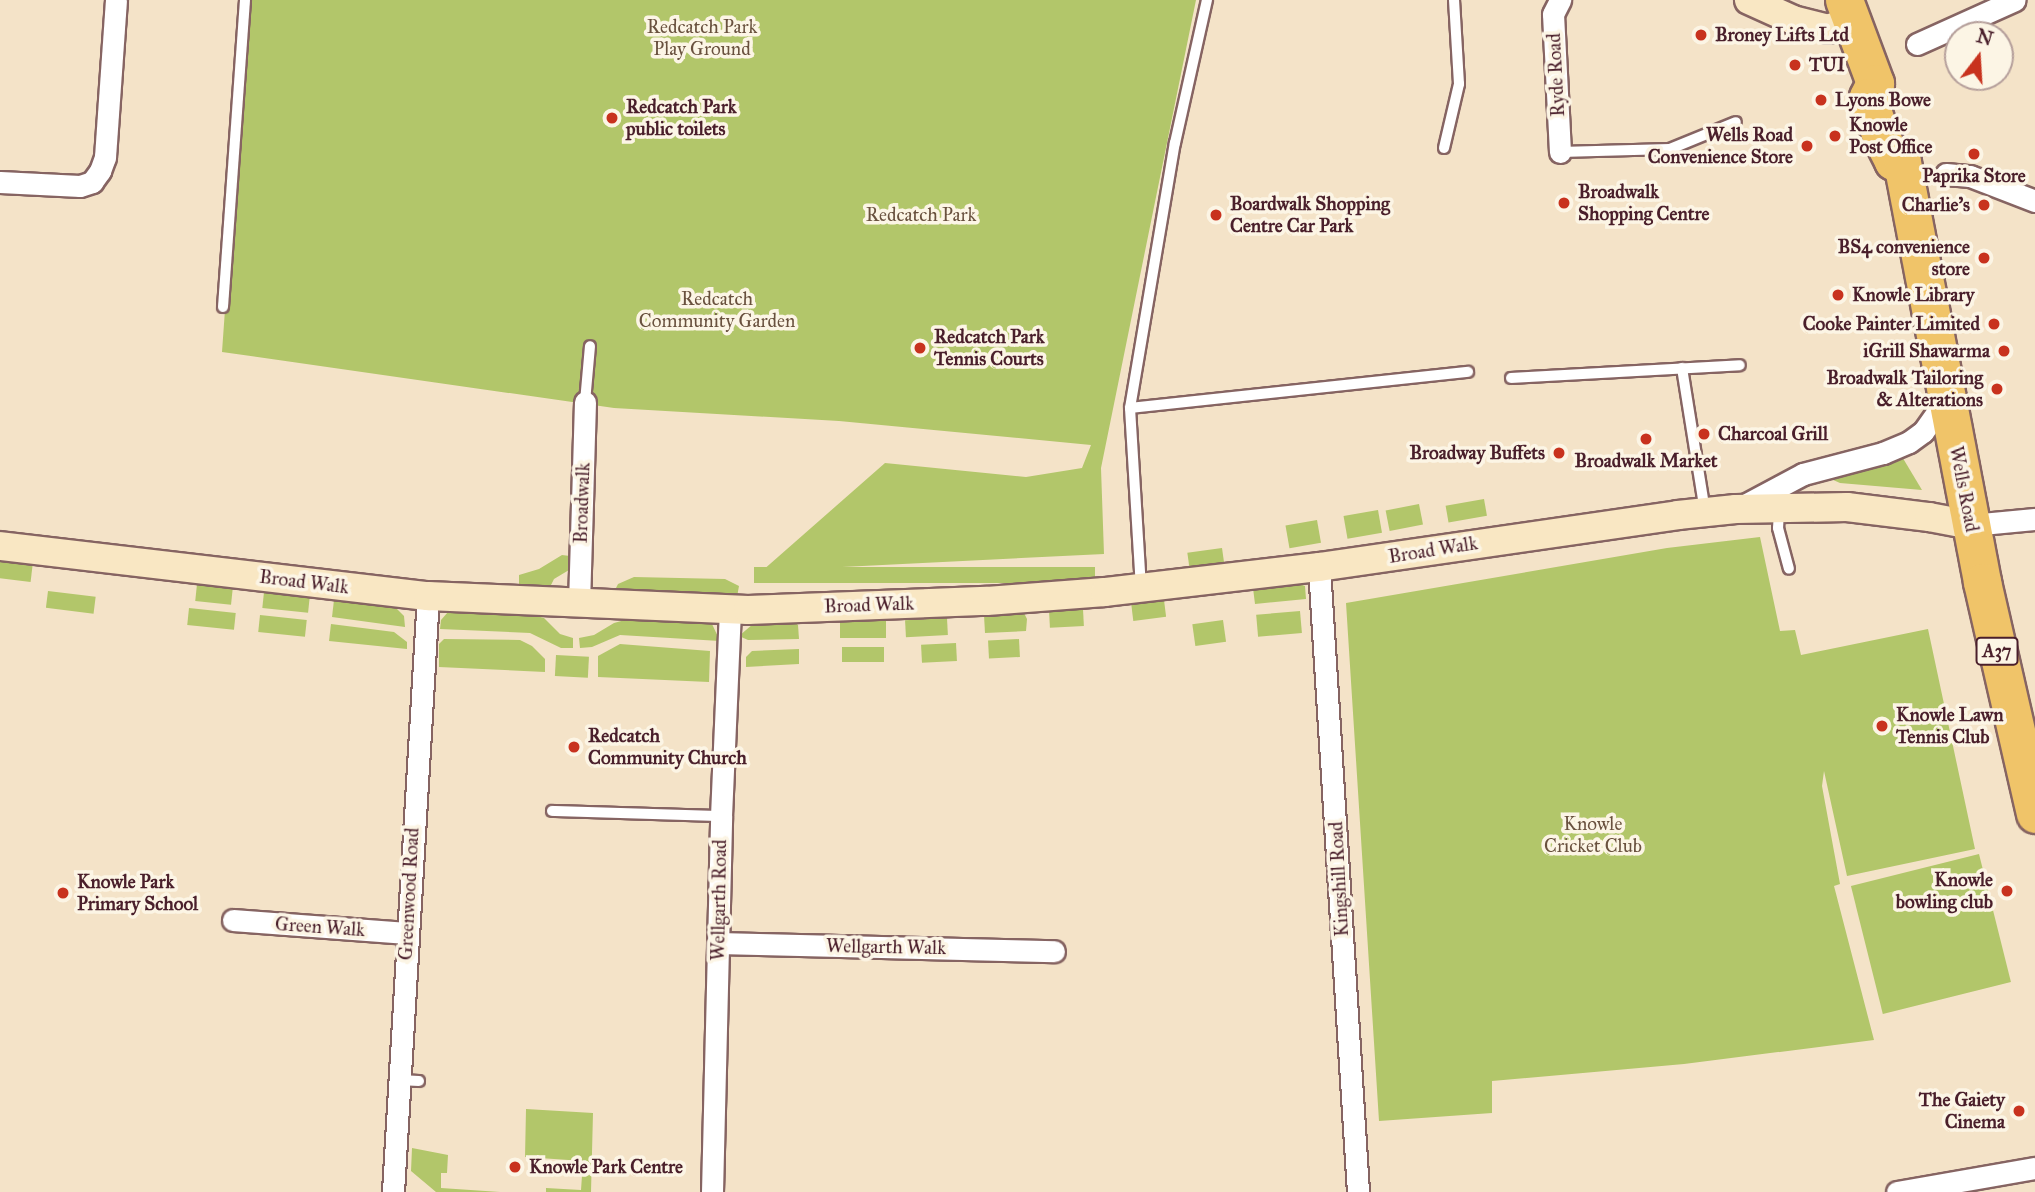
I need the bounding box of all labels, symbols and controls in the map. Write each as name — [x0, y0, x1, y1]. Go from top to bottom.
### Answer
park label: Redcatch Park Play Ground — [647, 16, 757, 60]
north arrow — [1944, 21, 2014, 91]
place label: Broney Lifts Ltd — [1715, 24, 1849, 46]
text: N — [1974, 24, 1996, 51]
marker: Broney Lifts Ltd — [1693, 27, 1709, 43]
street label: Ryde Road — [1542, 33, 1570, 117]
place label: TUI — [1809, 54, 1845, 76]
marker: TUI — [1787, 57, 1803, 73]
place label: Lyons Bowe — [1835, 89, 1931, 111]
marker: Lyons Bowe — [1813, 92, 1829, 108]
place label: Redcatch Park public toilets — [626, 96, 736, 140]
marker: Redcatch Park public toilets — [604, 110, 620, 126]
place label: Knowle Post Office — [1849, 114, 1932, 158]
place label: Wells Road Convenience Store — [1648, 124, 1793, 168]
marker: Knowle Post Office — [1827, 128, 1843, 144]
marker: Wells Road Convenience Store — [1799, 138, 1815, 154]
marker: Paprika Store — [1966, 146, 1982, 162]
place label: Paprika Store — [1922, 165, 2026, 187]
place label: Broadwalk Shopping Centre — [1578, 181, 1709, 225]
place label: Boardwalk Shopping Centre Car Park — [1230, 193, 1390, 237]
place label: Charlie's — [1902, 194, 1970, 216]
marker: Broadwalk Shopping Centre — [1556, 195, 1572, 211]
marker: Charlie's — [1976, 197, 1992, 213]
park label: Redcatch Park — [866, 204, 976, 226]
marker: Boardwalk Shopping Centre Car Park — [1208, 207, 1224, 223]
place label: BS4 convenience store — [1838, 236, 1970, 280]
marker: BS4 convenience store — [1976, 250, 1992, 266]
place label: Knowle Library — [1852, 284, 1974, 306]
marker: Knowle Library — [1830, 287, 1846, 303]
park label: Redcatch Community Garden — [639, 288, 795, 332]
place label: Cooke Painter Limited — [1803, 313, 1980, 335]
marker: Cooke Painter Limited — [1986, 316, 2002, 332]
place label: Redcatch Park Tennis Courts — [934, 326, 1044, 370]
marker: Redcatch Park Tennis Courts — [912, 340, 928, 356]
place label: iGrill Shawarma — [1863, 340, 1990, 362]
marker: iGrill Shawarma — [1996, 343, 2012, 359]
place label: Broadwalk Tailoring & Alterations — [1826, 367, 1983, 411]
marker: Broadwalk Tailoring & Alterations — [1989, 381, 2005, 397]
place label: Charcoal Grill — [1718, 423, 1828, 445]
marker: Charcoal Grill — [1696, 426, 1712, 442]
marker: Broadwalk Market — [1638, 431, 1654, 447]
place label: Broadway Buffets — [1410, 442, 1545, 464]
street label: Wells Road — [1945, 444, 1983, 534]
marker: Broadway Buffets — [1551, 445, 1567, 461]
place label: Broadwalk Market — [1574, 450, 1718, 472]
street label: Broadwalk — [569, 462, 595, 544]
street label: Broad Walk — [1387, 532, 1479, 568]
street label: Broad Walk — [258, 565, 350, 599]
street label: Broad Walk — [824, 592, 914, 618]
road number: A37 — [1974, 636, 2020, 666]
place label: Knowle Lawn Tennis Club — [1896, 704, 2004, 748]
marker: Knowle Lawn Tennis Club — [1874, 718, 1890, 734]
place label: Redcatch Community Church — [588, 725, 747, 769]
marker: Redcatch Community Church — [566, 739, 582, 755]
park label: Knowle Cricket Club — [1544, 813, 1642, 857]
street label: Kingshill Road — [1325, 821, 1353, 937]
street label: Greenwood Road — [394, 827, 424, 961]
street label: Wellgarth Road — [707, 839, 731, 961]
place label: Knowle bowling club — [1896, 869, 1993, 913]
place label: Knowle Park Primary School — [77, 871, 198, 915]
marker: Knowle bowling club — [1999, 883, 2015, 899]
marker: Knowle Park Primary School — [55, 885, 71, 901]
street label: Green Walk — [274, 912, 366, 942]
street label: Wellgarth Walk — [826, 935, 946, 959]
place label: The Gaiety Cinema — [1919, 1089, 2005, 1133]
marker: The Gaiety Cinema — [2011, 1103, 2027, 1119]
place label: Knowle Park Centre — [529, 1156, 683, 1178]
marker: Knowle Park Centre — [507, 1159, 523, 1175]

